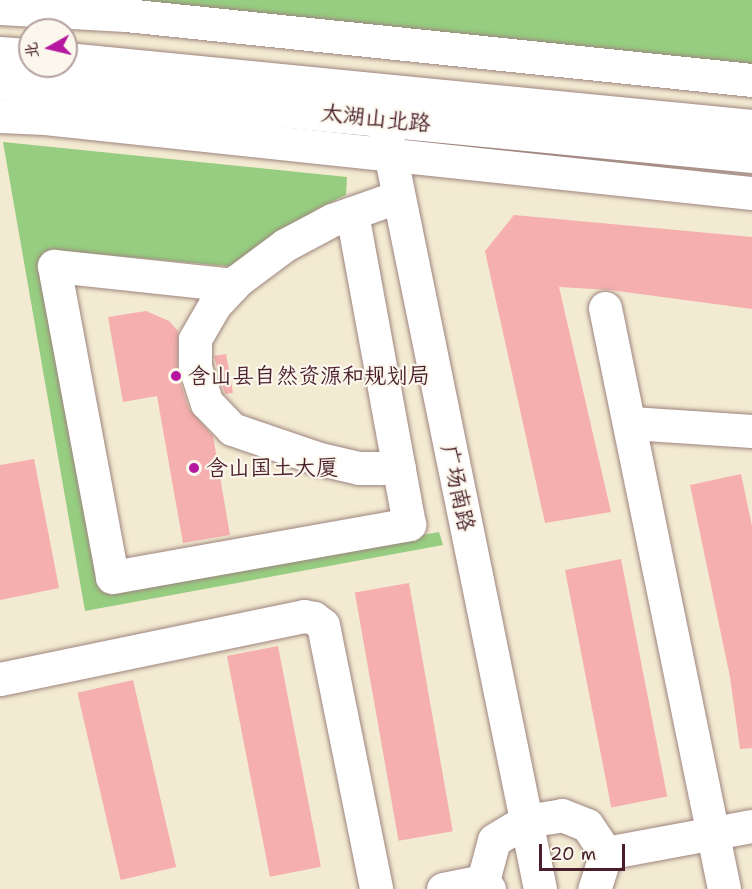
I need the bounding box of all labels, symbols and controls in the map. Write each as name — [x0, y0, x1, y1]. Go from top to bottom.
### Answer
north arrow — [18, 18, 78, 78]
text: 北 — [20, 41, 43, 60]
street label: 太湖山北路 — [320, 99, 432, 137]
place label: 含山县自然资源和规划局 — [188, 363, 430, 389]
marker: 含山县自然资源和规划局 — [169, 369, 183, 383]
street label: 广场南路 — [436, 442, 480, 534]
place label: 含山国土大厦 — [206, 455, 338, 481]
marker: 含山国土大厦 — [187, 461, 201, 475]
scale bar — [542, 832, 628, 870]
text: 20 m — [550, 842, 596, 866]

